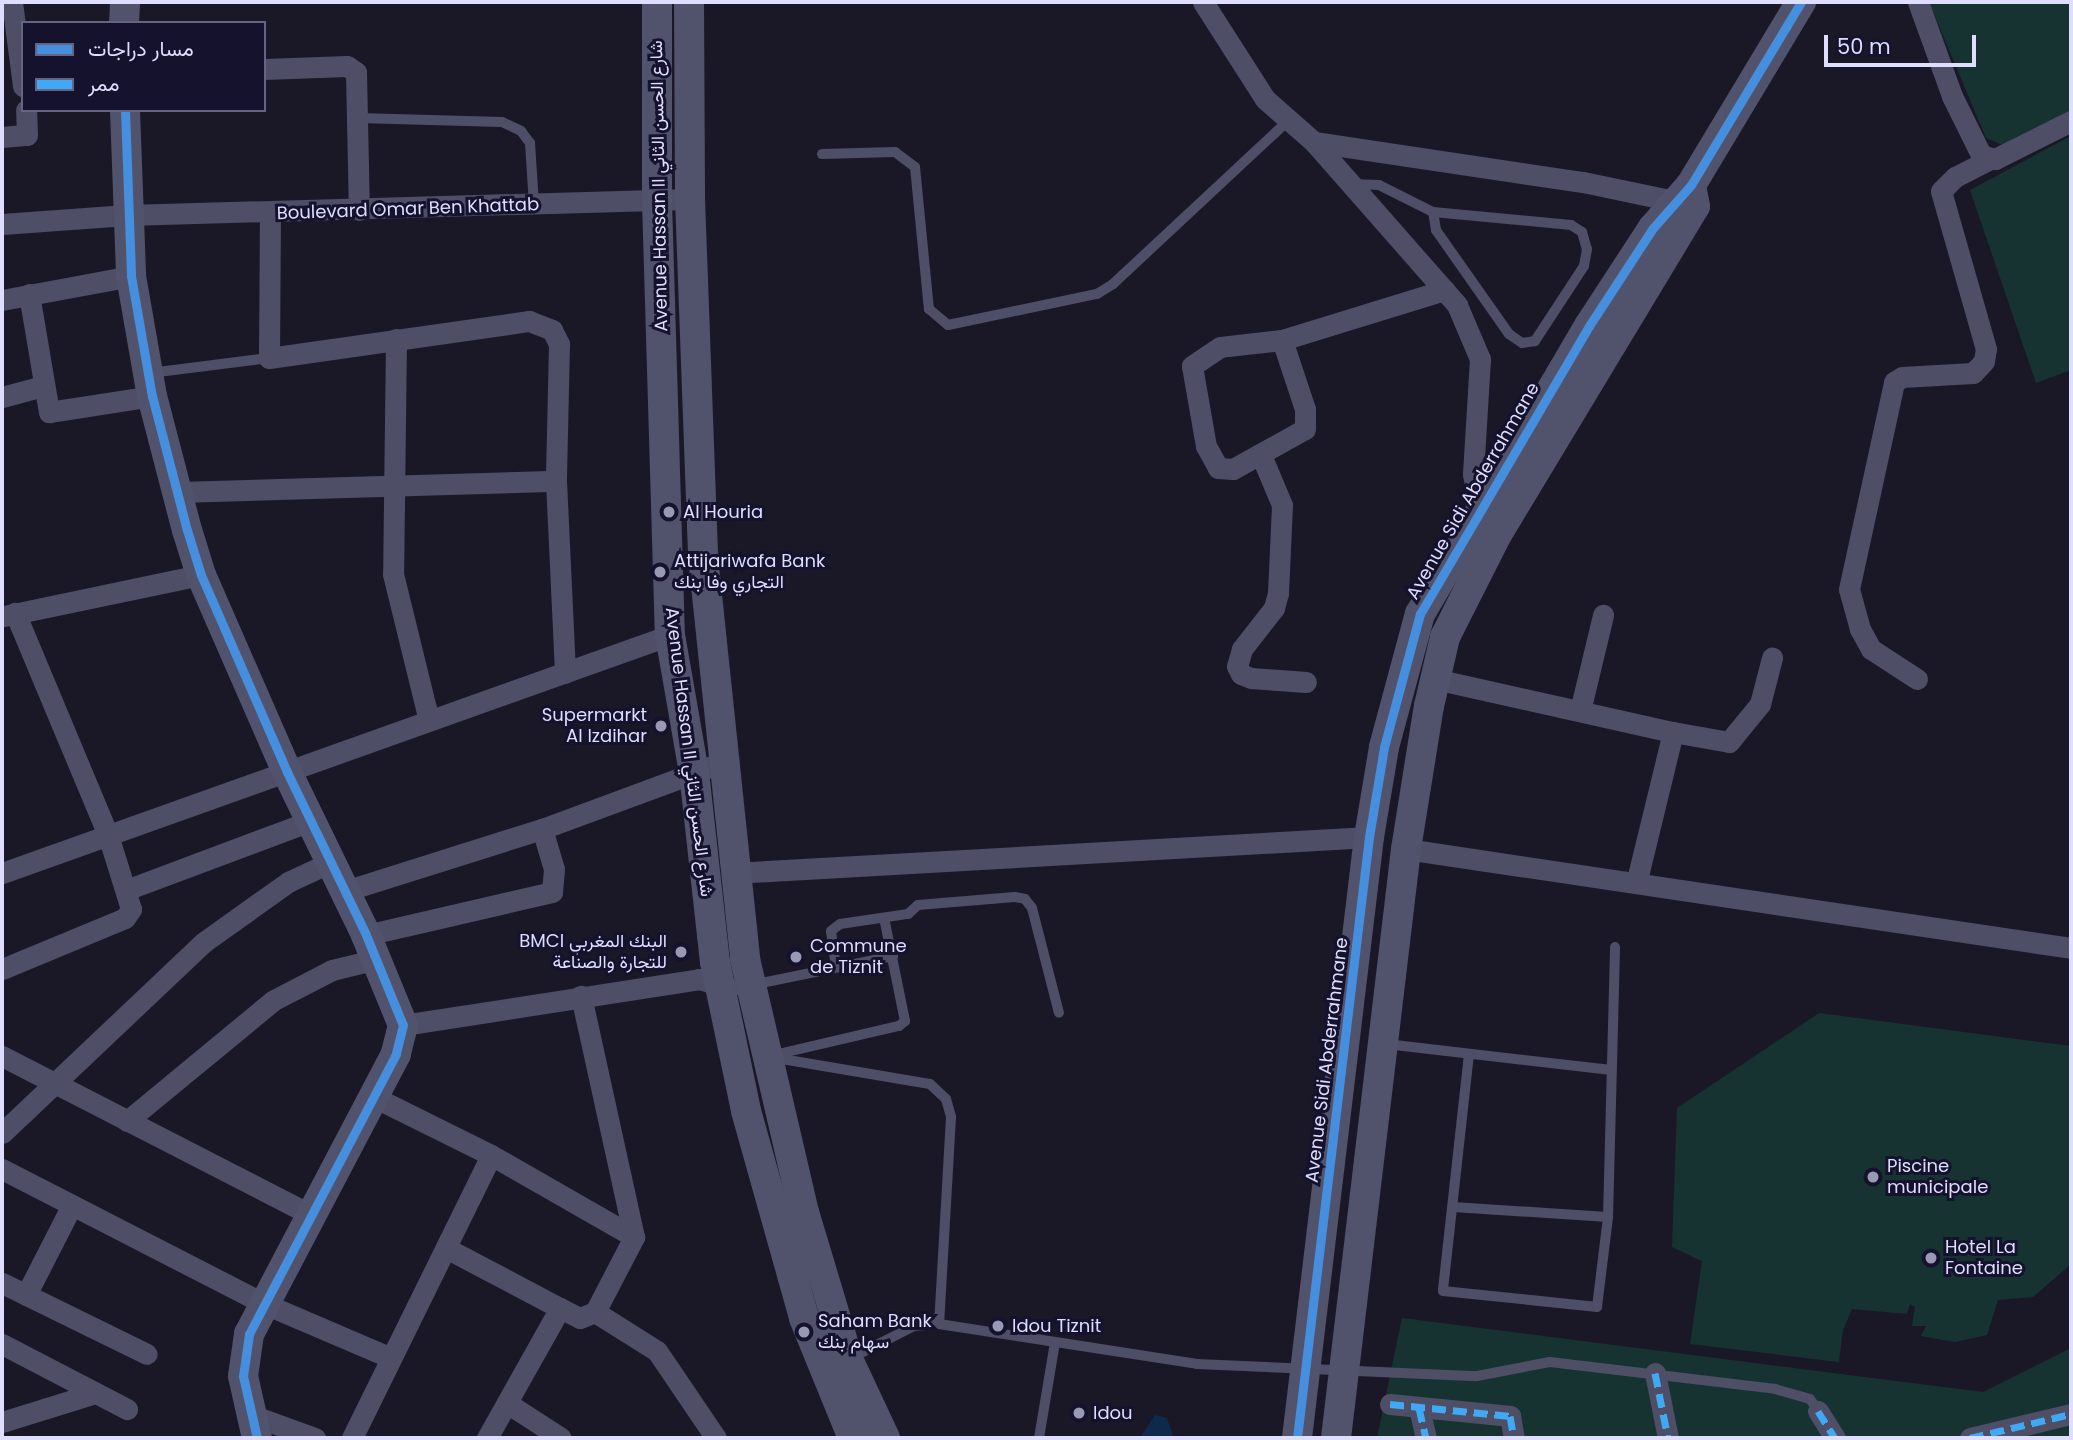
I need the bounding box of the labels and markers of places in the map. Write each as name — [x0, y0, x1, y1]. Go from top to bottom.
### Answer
place label: Al Houria — [683, 501, 763, 523]
marker: Al Houria — [661, 504, 677, 520]
place label: Attijariwafa Bank التجاري وفا بنك — [674, 551, 825, 594]
marker: Attijariwafa Bank التجاري وفا بنك — [652, 564, 668, 580]
place label: Supermarkt Al Izdihar — [542, 705, 647, 748]
marker: Supermarkt Al Izdihar — [653, 718, 669, 734]
place label: BMCI البنك المغربي للتجارة والصناعة — [519, 931, 667, 974]
place label: Commune de Tiznit — [810, 936, 907, 978]
marker: BMCI البنك المغربي للتجارة والصناعة — [673, 944, 689, 960]
marker: Commune de Tiznit — [788, 949, 804, 965]
place label: Piscine municipale — [1887, 1156, 1988, 1198]
marker: Piscine municipale — [1865, 1169, 1881, 1185]
place label: Hotel La Fontaine — [1945, 1237, 2023, 1280]
marker: Hotel La Fontaine — [1923, 1250, 1939, 1266]
place label: Saham Bank سهام بنك — [818, 1311, 932, 1354]
place label: Idou Tiznit — [1012, 1315, 1101, 1337]
marker: Idou Tiznit — [990, 1318, 1006, 1334]
marker: Saham Bank سهام بنك — [796, 1324, 812, 1340]
place label: Idou — [1093, 1402, 1133, 1424]
marker: Idou — [1071, 1405, 1087, 1421]

